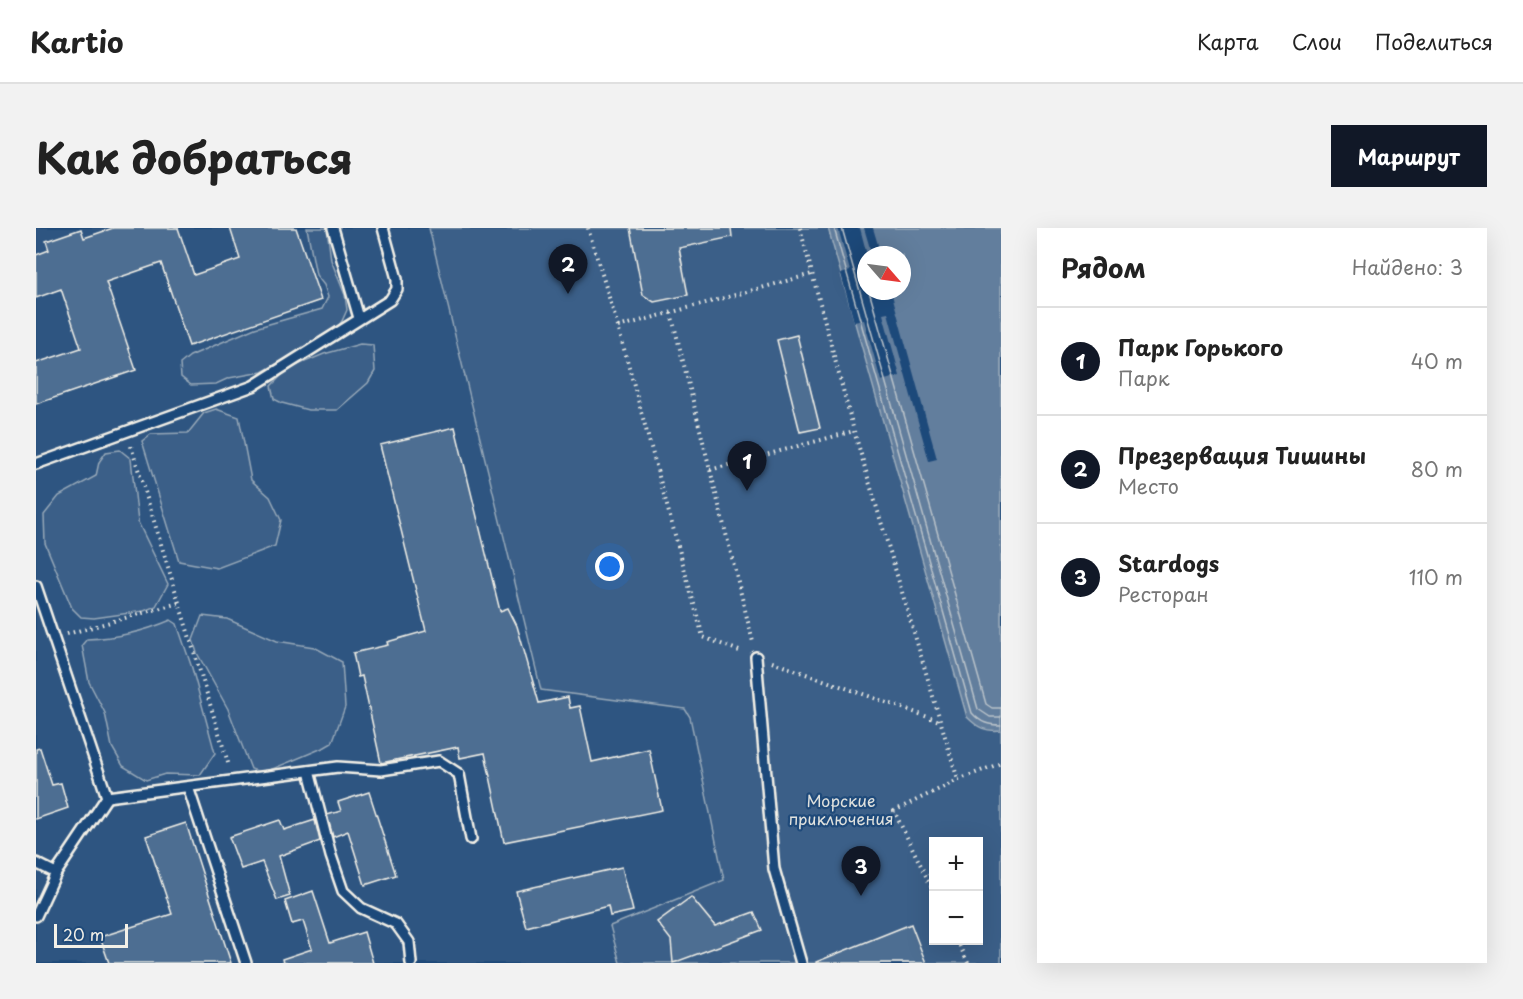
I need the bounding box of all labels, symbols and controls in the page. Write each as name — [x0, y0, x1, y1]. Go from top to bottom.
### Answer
text: Kartio — [30, 20, 124, 63]
text: Карта — [1197, 25, 1259, 57]
text: Слои — [1292, 25, 1342, 57]
text: Поделиться — [1375, 25, 1493, 57]
text: Как добраться — [36, 125, 353, 188]
button: Маршрут — [1331, 125, 1487, 187]
pin: 2 — [548, 244, 588, 294]
north arrow — [857, 246, 911, 300]
text: Рядом — [1061, 248, 1146, 287]
text: Найдено: 3 — [1352, 252, 1463, 282]
text: Парк Горького — [1118, 330, 1283, 363]
text: 1 — [1076, 346, 1085, 376]
text: 40 m — [1411, 346, 1463, 376]
text: Парк — [1118, 363, 1170, 393]
text: Презервация Тишины — [1118, 438, 1366, 471]
pin: 1 — [728, 442, 766, 491]
text: 2 — [1073, 454, 1088, 484]
text: 80 m — [1411, 454, 1463, 484]
text: Место — [1118, 471, 1179, 501]
text: Stardogs — [1118, 546, 1219, 579]
your location — [595, 552, 624, 581]
text: 3 — [1074, 562, 1087, 592]
text: 110 m — [1409, 562, 1463, 592]
text: Ресторан — [1118, 579, 1209, 609]
park label: Морские приключения — [788, 788, 894, 830]
map controls — [929, 837, 983, 945]
button: + — [929, 837, 983, 891]
pin: 3 — [842, 846, 880, 896]
button: − — [929, 891, 983, 945]
scale bar — [54, 921, 128, 948]
text: 20 m — [63, 922, 104, 946]

